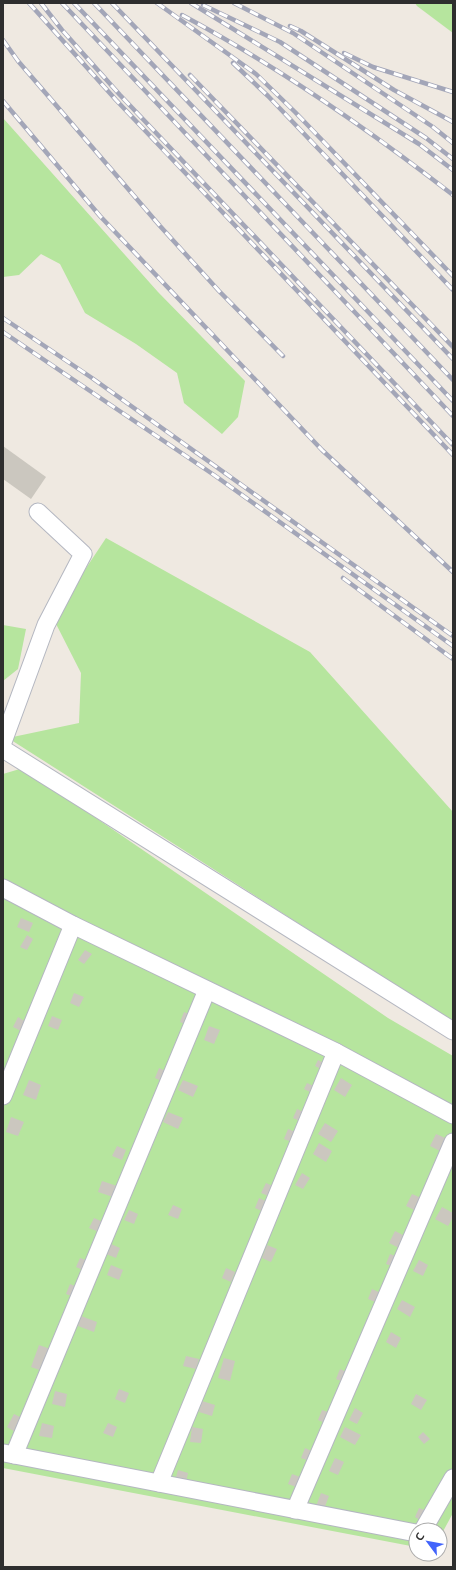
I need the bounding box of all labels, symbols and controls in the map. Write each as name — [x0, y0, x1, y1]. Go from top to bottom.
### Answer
north arrow — [408, 1522, 448, 1562]
text: С — [413, 1531, 426, 1543]

